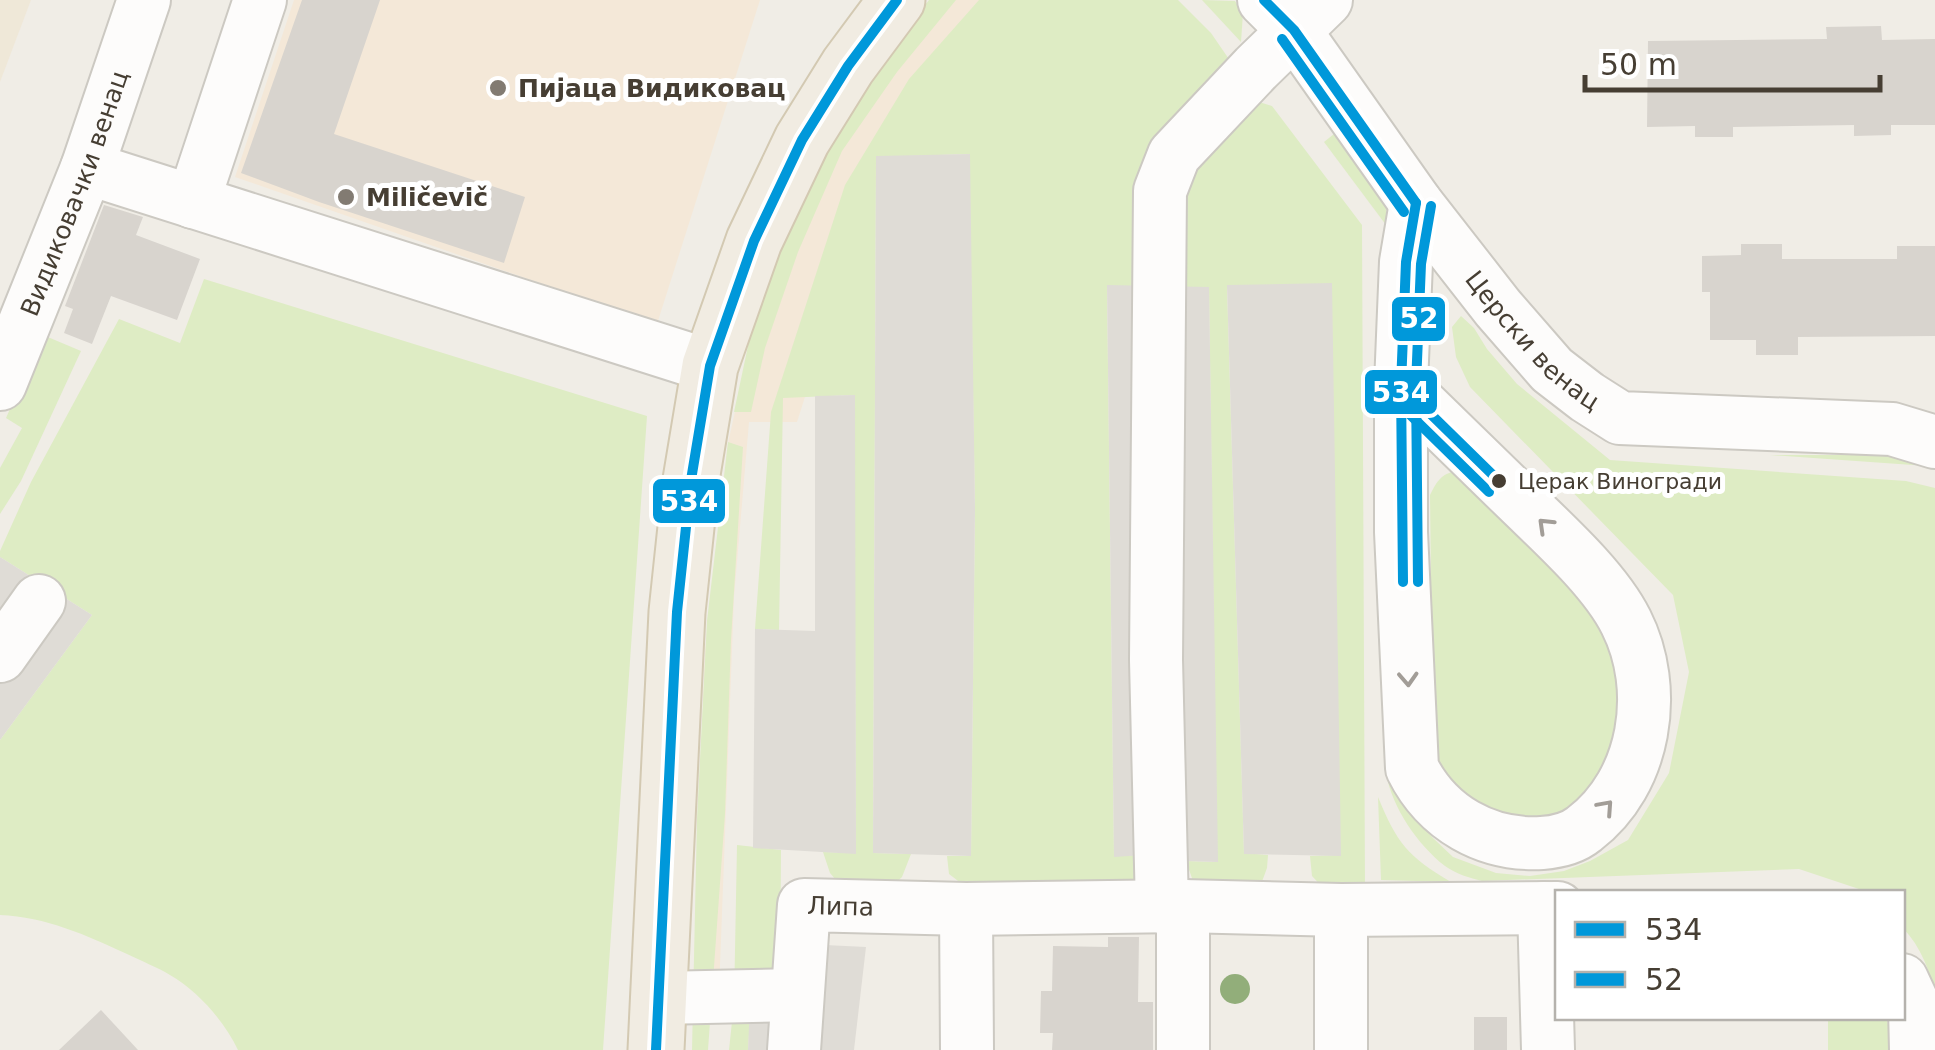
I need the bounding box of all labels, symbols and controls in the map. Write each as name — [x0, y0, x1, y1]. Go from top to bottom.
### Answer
scale bar — [1585, 30, 1880, 92]
text: 50 m — [1600, 47, 1677, 82]
street label: Видиковачки венац — [15, 66, 134, 320]
place label: Пијаца Видиковац — [518, 74, 786, 103]
marker: Пијаца Видиковац — [487, 77, 509, 99]
place label: Miličevič — [366, 183, 488, 212]
marker: Miličevič — [335, 186, 357, 208]
street label: Церски венац — [1460, 265, 1605, 416]
line badge: 52 — [1390, 295, 1447, 343]
text: 52 — [1400, 302, 1438, 335]
line badge: 534 — [1363, 368, 1439, 416]
text: 534 — [1372, 376, 1430, 409]
place label: Церак Виногради — [1518, 469, 1722, 494]
marker: Церак Виногради — [1489, 471, 1509, 491]
line badge: 534 — [651, 477, 727, 525]
text: 534 — [660, 485, 718, 518]
one-way arrow — [1538, 519, 1557, 537]
one-way arrow — [1397, 672, 1418, 688]
one-way arrow — [1594, 800, 1612, 819]
legend — [1555, 890, 1905, 1020]
street label: Липа — [807, 891, 874, 921]
text: 534 — [1645, 912, 1702, 947]
text: 52 — [1645, 962, 1683, 997]

